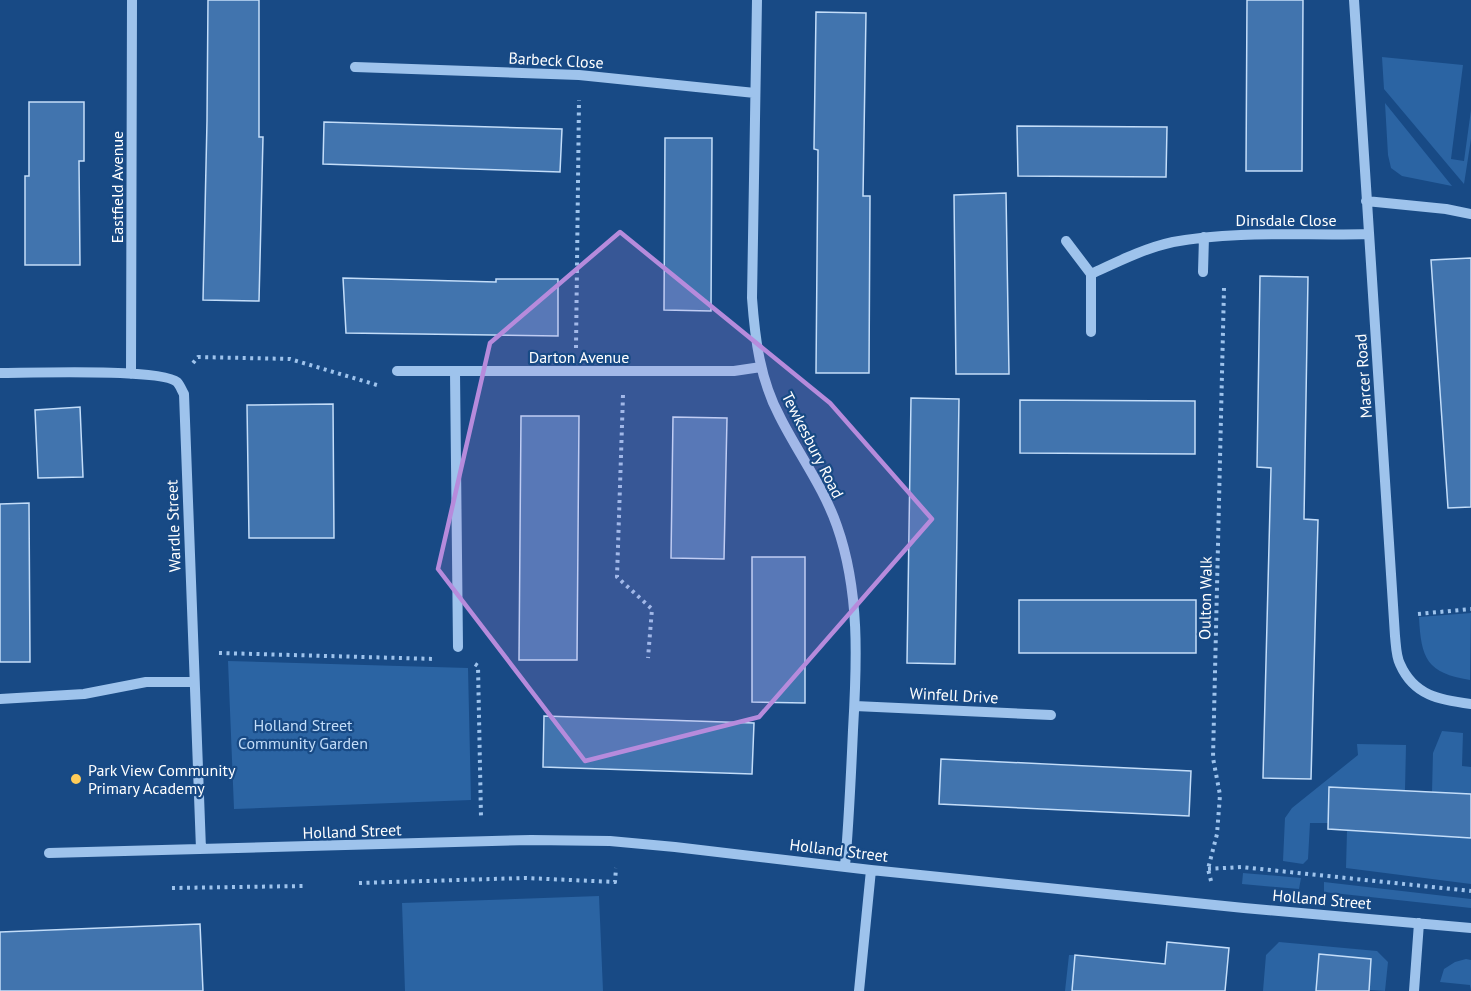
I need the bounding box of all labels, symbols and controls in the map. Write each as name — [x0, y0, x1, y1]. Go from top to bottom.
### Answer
street label: Barbeck Close — [508, 48, 604, 72]
street label: Eastfield Avenue — [107, 131, 127, 243]
street label: Dinsdale Close — [1235, 210, 1337, 230]
street label: Marcer Road — [1350, 333, 1376, 419]
street label: Darton Avenue — [529, 347, 629, 367]
street label: Tewkesbury Road — [778, 389, 848, 501]
street label: Wardle Street — [161, 479, 185, 573]
street label: Oulton Walk — [1194, 556, 1216, 640]
street label: Winfell Drive — [909, 683, 999, 707]
park label: Holland Street Community Garden — [238, 715, 368, 753]
place label: Park View Community Primary Academy — [88, 760, 236, 798]
marker: Park View Community Primary Academy — [69, 772, 83, 786]
street label: Holland Street — [302, 819, 402, 843]
street label: Holland Street — [789, 834, 890, 866]
street label: Holland Street — [1272, 885, 1373, 913]

